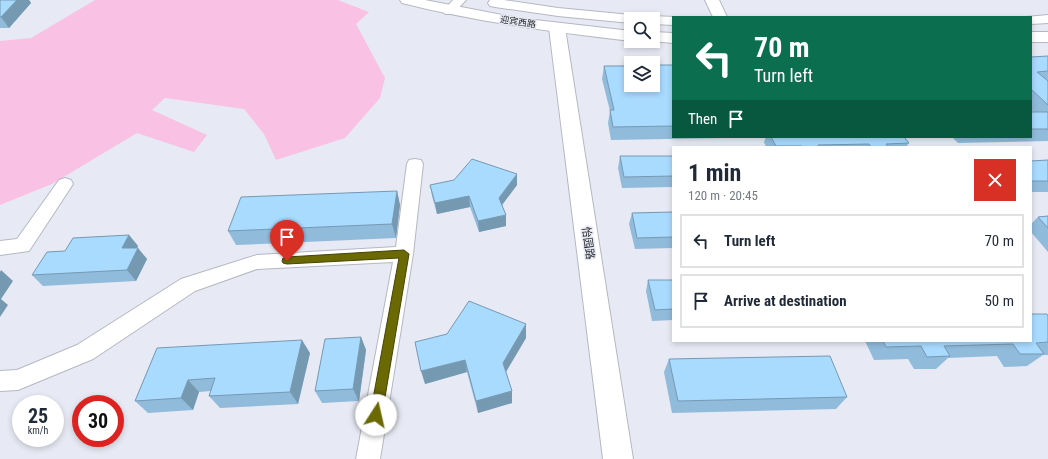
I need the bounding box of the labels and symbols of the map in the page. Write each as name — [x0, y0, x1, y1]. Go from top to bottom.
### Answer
street label: 迎宾西路 — [499, 14, 537, 30]
pin — [270, 220, 304, 261]
street label: 怡园路 — [579, 226, 597, 260]
position arrow — [355, 394, 397, 436]
speed limit sign: 30 — [72, 395, 124, 447]

